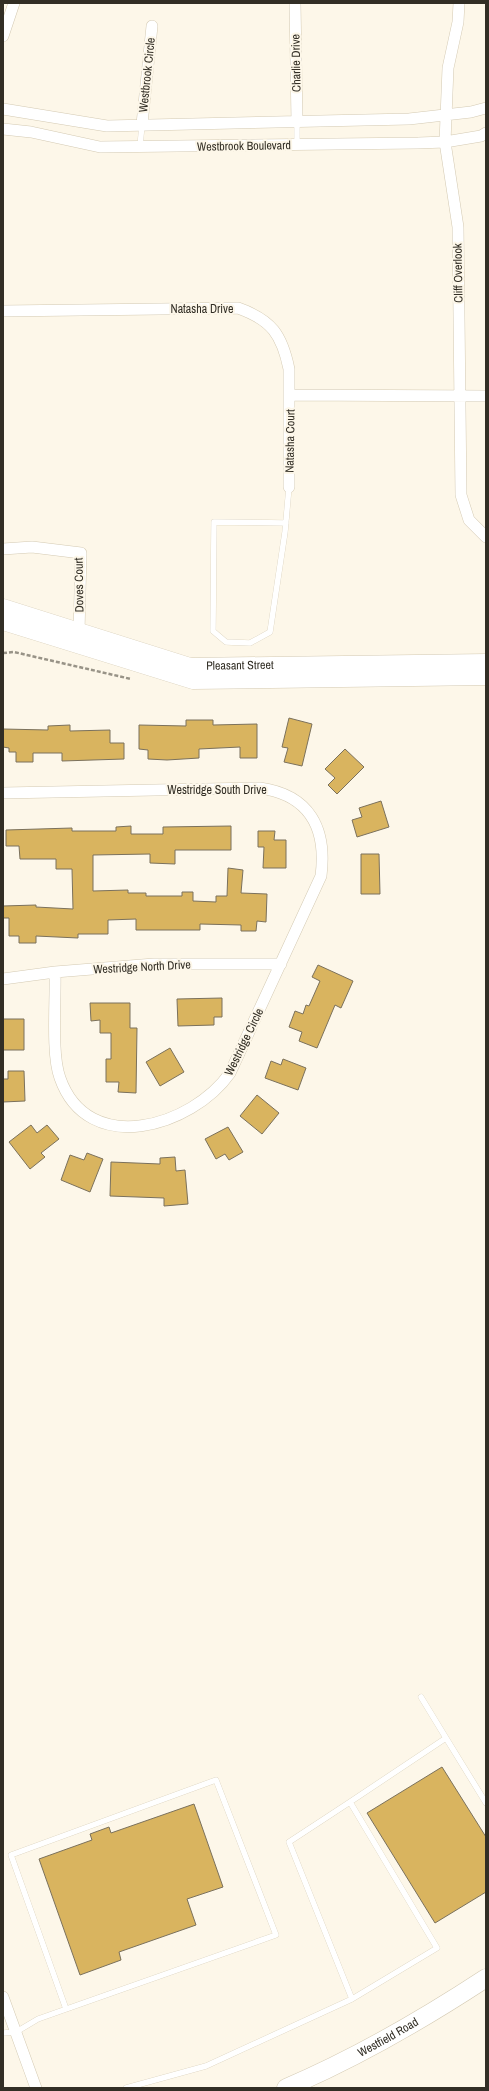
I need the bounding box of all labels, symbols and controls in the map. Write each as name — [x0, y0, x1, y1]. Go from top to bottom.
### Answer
street label: Charlie Drive — [287, 34, 305, 92]
street label: Westbrook Circle — [135, 37, 159, 113]
street label: Westbrook Boulevard — [197, 137, 291, 155]
street label: Cliff Overlook — [449, 243, 467, 303]
street label: Natasha Drive — [171, 301, 233, 317]
street label: Natasha Court — [281, 409, 299, 473]
street label: Doves Court — [71, 557, 87, 612]
street label: Pleasant Street — [206, 657, 274, 674]
street label: Westridge South Drive — [167, 782, 267, 798]
street label: Westridge North Drive — [93, 956, 191, 978]
street label: Westridge Circle — [221, 1006, 267, 1078]
street label: Westfield Road — [355, 2014, 421, 2061]

